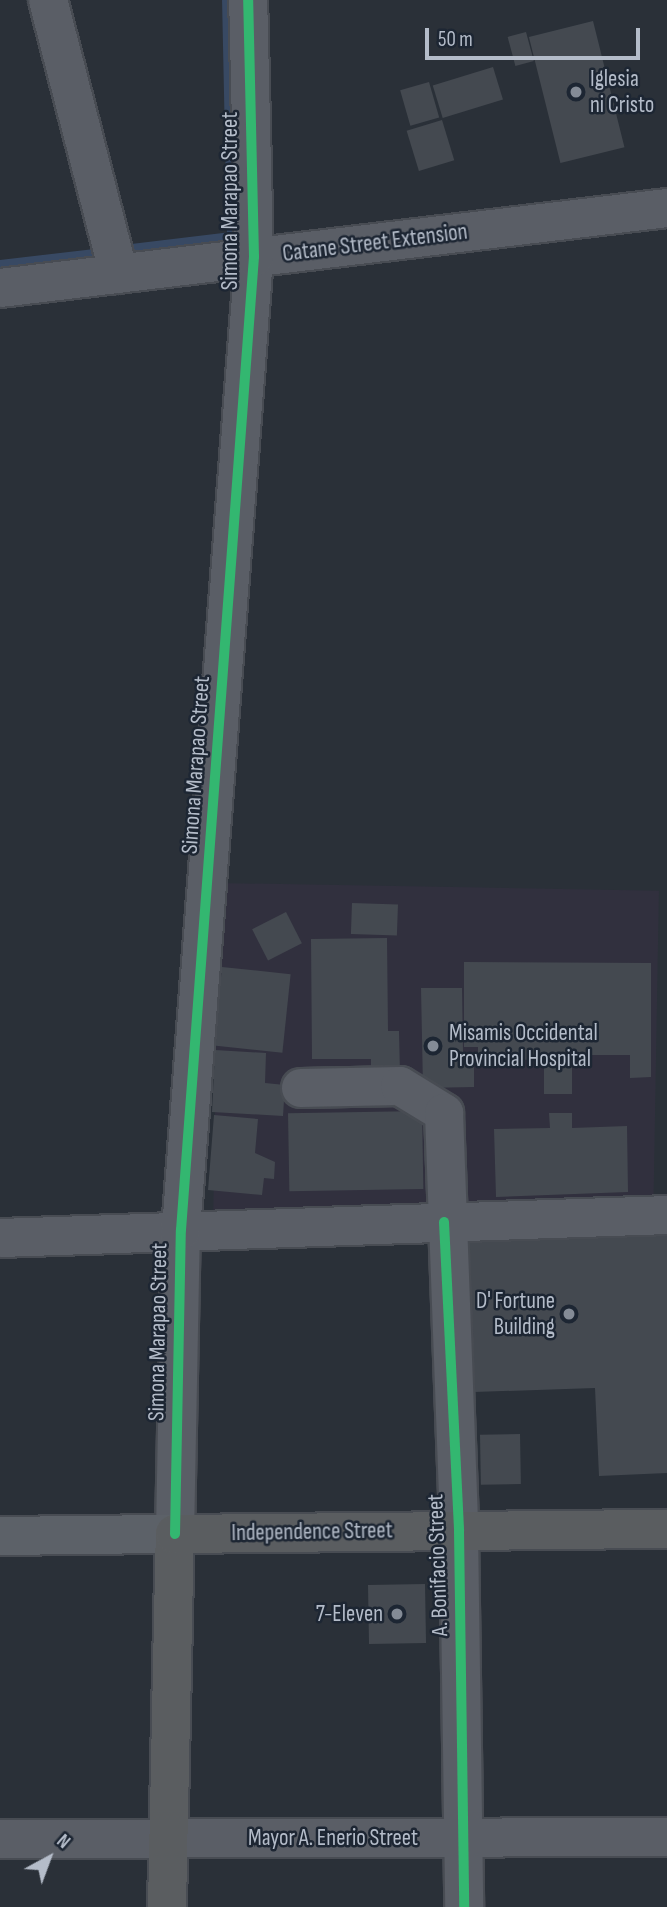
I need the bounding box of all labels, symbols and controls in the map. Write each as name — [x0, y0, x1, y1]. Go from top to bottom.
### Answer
scale bar — [429, 14, 644, 58]
text: 50 m — [438, 27, 473, 52]
place label: Iglesia ni Cristo — [590, 65, 654, 119]
marker: Iglesia ni Cristo — [568, 84, 584, 100]
street label: Simona Marapao Street — [216, 112, 244, 290]
street label: Catane Street Extension — [281, 218, 469, 268]
street label: Simona Marapao Street — [176, 675, 216, 855]
place label: Misamis Occidental Provincial Hospital — [449, 1019, 598, 1073]
marker: Misamis Occidental Provincial Hospital — [423, 1036, 443, 1056]
street label: Simona Marapao Street — [143, 1243, 173, 1421]
place label: D' Fortune Building — [476, 1287, 555, 1341]
marker: D' Fortune Building — [561, 1306, 577, 1322]
street label: A. Bonifacio Street — [422, 1493, 454, 1637]
street label: Independence Street — [231, 1517, 393, 1547]
place label: 7-Eleven — [316, 1600, 383, 1628]
marker: 7-Eleven — [389, 1606, 405, 1622]
north arrow — [14, 1823, 84, 1893]
street label: Mayor A. Enerio Street — [248, 1824, 418, 1852]
text: N — [52, 1830, 74, 1854]

